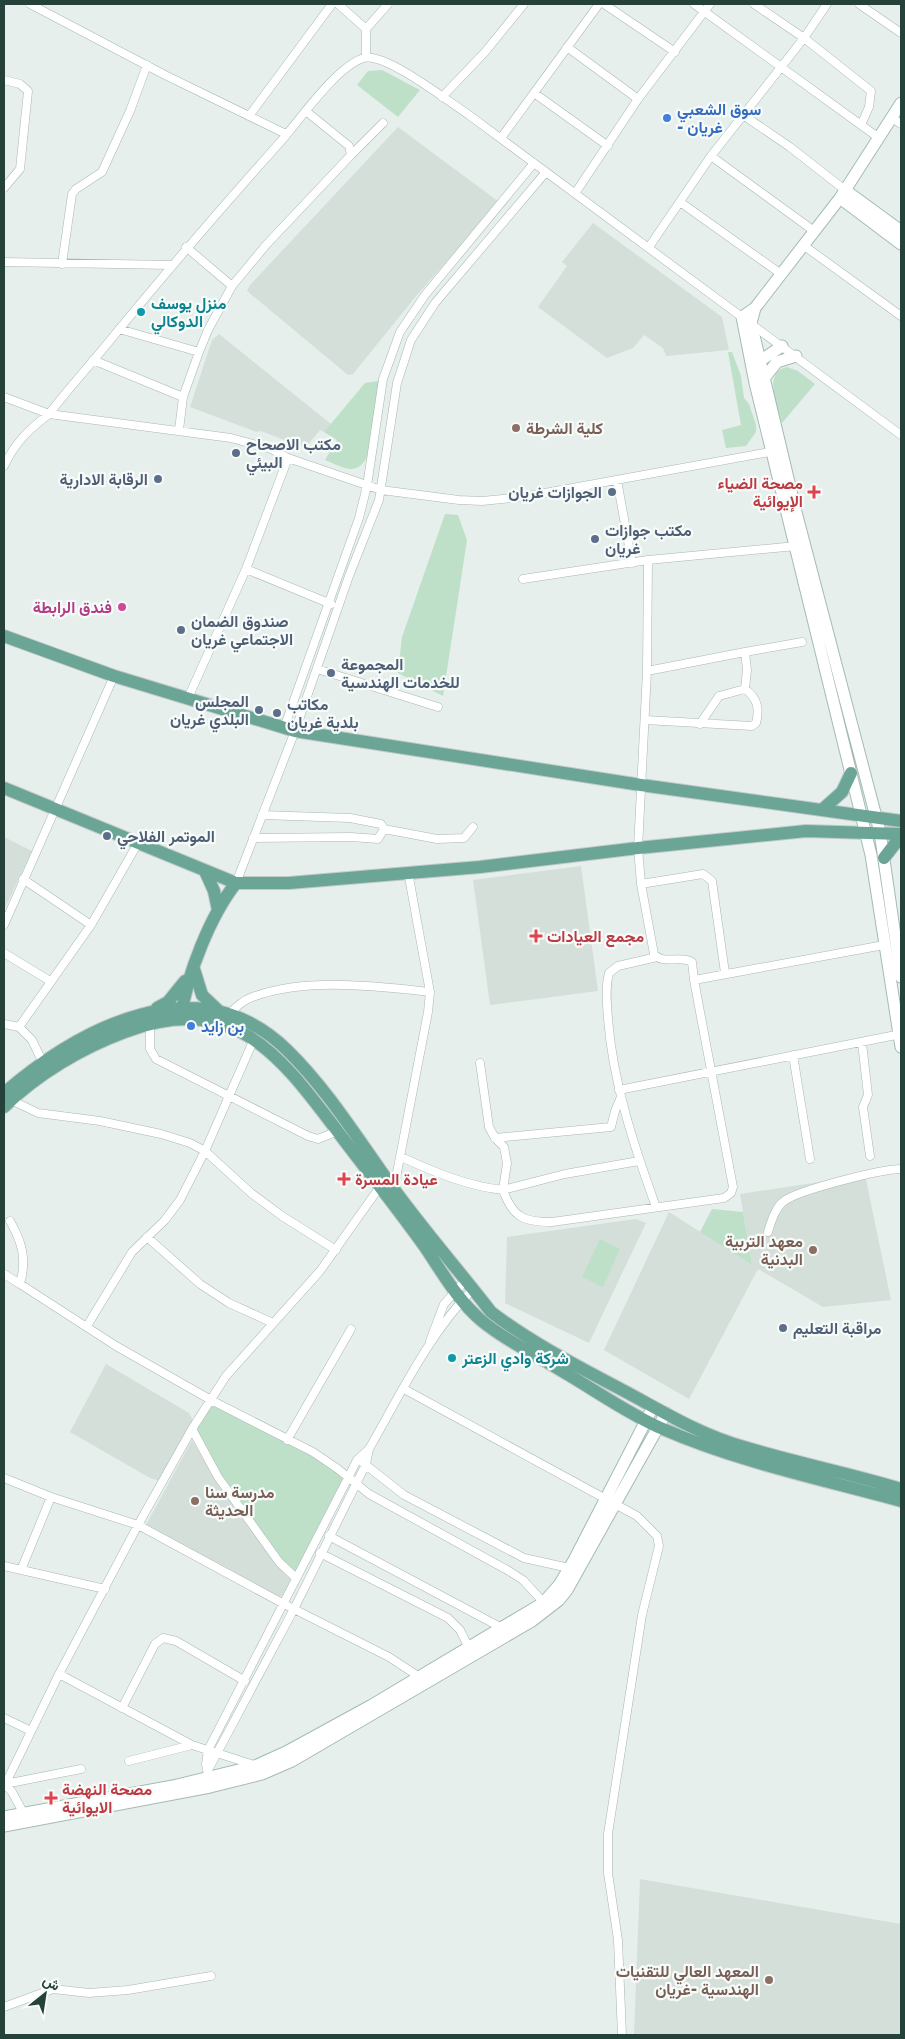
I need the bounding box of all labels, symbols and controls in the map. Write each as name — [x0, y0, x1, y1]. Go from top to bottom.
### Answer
place label: سوق الشعبي - غريان — [677, 99, 762, 138]
marker: سوق الشعبي - غريان — [661, 112, 673, 124]
place label: منزل يوسف الدوكالي — [151, 293, 227, 335]
marker: منزل يوسف الدوكالي — [135, 306, 147, 318]
place label: كلية الشرطة — [526, 418, 603, 439]
marker: كلية الشرطة — [510, 422, 522, 434]
place label: مكتب الاصحاح البيئي — [246, 434, 341, 476]
marker: مكتب الاصحاح البيئي — [230, 447, 242, 459]
place label: الرقابة الادارية — [60, 469, 148, 490]
marker: الرقابة الادارية — [152, 473, 164, 485]
place label: مصحة الضياء الإيوائية — [718, 473, 803, 512]
place label: الجوازات غريان — [508, 482, 602, 503]
marker: مصحة الضياء الإيوائية — [807, 485, 821, 499]
marker: الجوازات غريان — [606, 486, 618, 498]
place label: مكتب جوازات غريان — [605, 520, 692, 559]
marker: مكتب جوازات غريان — [589, 533, 601, 545]
place label: فندق الرابطة — [33, 597, 112, 618]
marker: فندق الرابطة — [116, 601, 128, 613]
place label: صندوق الضمان الاجتماعي غريان — [191, 611, 293, 653]
marker: صندوق الضمان الاجتماعي غريان — [175, 624, 187, 636]
place label: المجموعة للخدمات الهندسية — [341, 654, 460, 693]
marker: المجموعة للخدمات الهندسية — [325, 667, 337, 679]
place label: المجلس البلدي غريان — [170, 691, 249, 733]
place label: مكاتب بلدية غريان — [287, 694, 359, 733]
marker: المجلس البلدي غريان — [253, 704, 265, 716]
marker: مكاتب بلدية غريان — [271, 707, 283, 719]
place label: الموتمر الفلاحي — [117, 826, 215, 850]
marker: الموتمر الفلاحي — [101, 830, 113, 842]
place label: مجمع العيادات — [547, 926, 644, 948]
marker: مجمع العيادات — [529, 929, 543, 943]
place label: بن زايد — [201, 1016, 244, 1037]
marker: بن زايد — [185, 1020, 197, 1032]
place label: عيادة المسرة — [355, 1169, 438, 1190]
marker: عيادة المسرة — [337, 1172, 351, 1186]
place label: معهد التربية البدنية — [725, 1231, 803, 1269]
marker: معهد التربية البدنية — [807, 1244, 819, 1256]
place label: مراقبة التعليم — [793, 1318, 882, 1339]
marker: مراقبة التعليم — [777, 1322, 789, 1334]
place label: شركة وادي الزعتر — [461, 1348, 569, 1372]
marker: شركة وادي الزعتر — [446, 1352, 458, 1364]
place label: مدرسة سنا الحديثة — [205, 1482, 275, 1520]
marker: مدرسة سنا الحديثة — [189, 1495, 201, 1507]
place label: مصحة النهضة الايوائية — [62, 1779, 153, 1818]
marker: مصحة النهضة الايوائية — [44, 1791, 58, 1805]
place label: المعهد العالي للتقنيات الهندسية -غريان — [616, 1961, 759, 2000]
north arrow — [20, 1969, 70, 2019]
text: ش — [40, 1971, 63, 1995]
marker: المعهد العالي للتقنيات الهندسية -غريان — [763, 1974, 775, 1986]

